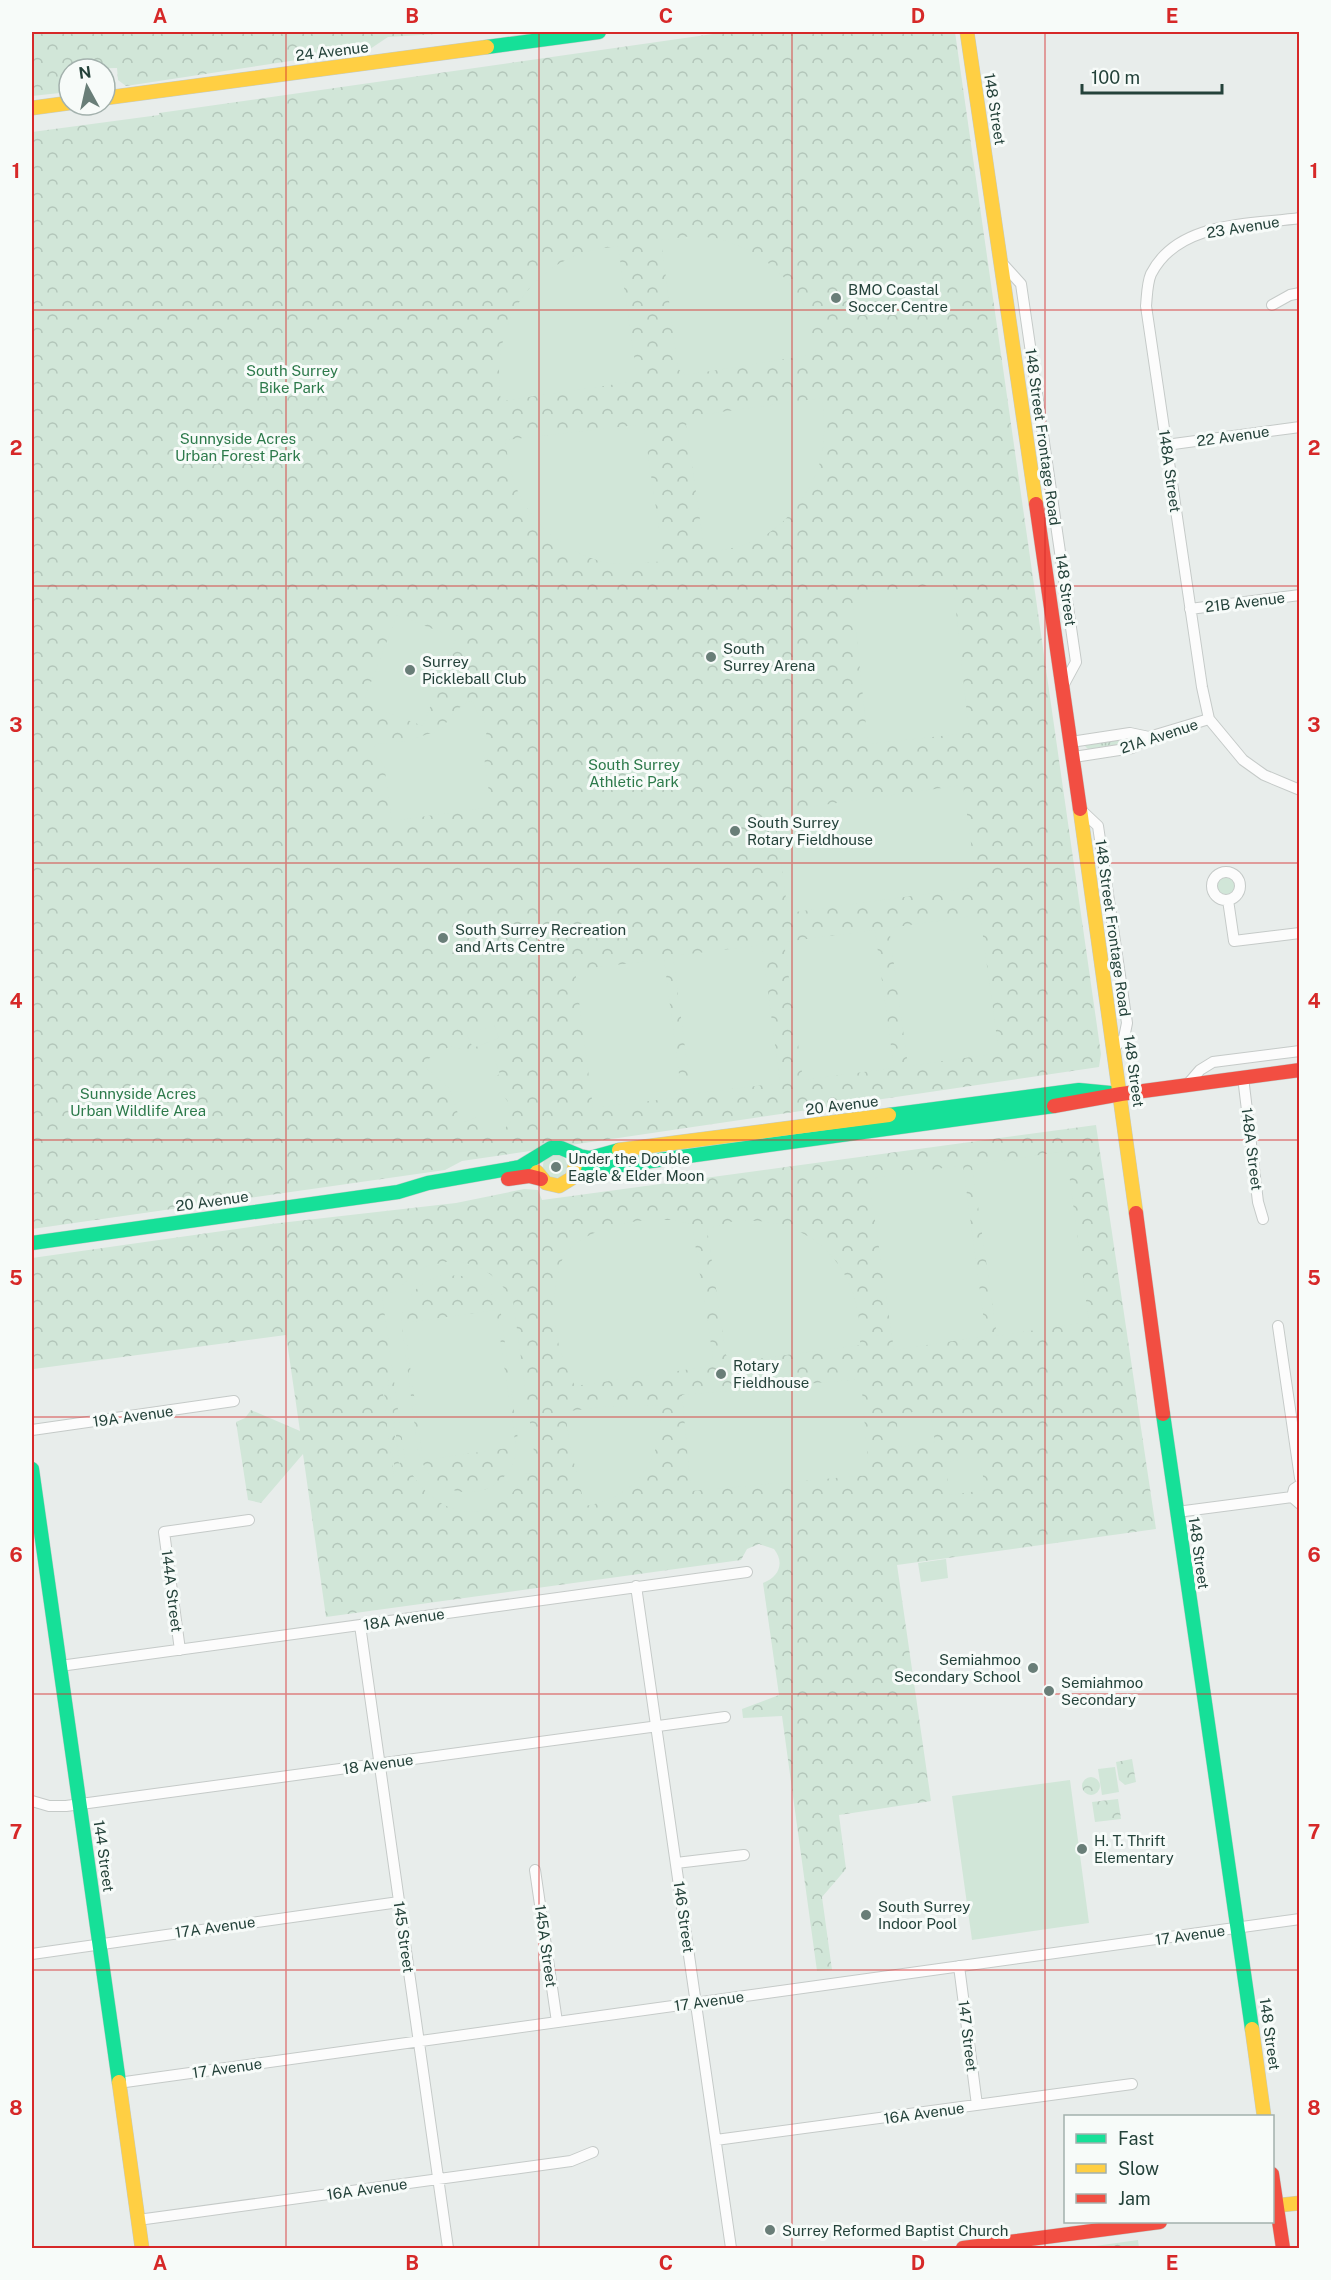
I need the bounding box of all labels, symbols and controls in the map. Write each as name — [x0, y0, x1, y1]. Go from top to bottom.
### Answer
text: A — [153, 4, 167, 28]
text: B — [405, 4, 419, 28]
text: C — [659, 4, 673, 28]
text: D — [911, 4, 925, 28]
text: E — [1166, 4, 1178, 28]
street label: 24 Avenue — [294, 38, 370, 64]
north arrow — [57, 57, 117, 117]
scale bar — [1082, 57, 1222, 95]
text: N — [77, 62, 93, 83]
text: 100 m — [1091, 67, 1140, 88]
street label: 148 Street — [981, 72, 1009, 146]
text: 1 — [12, 159, 20, 183]
text: 1 — [1310, 159, 1318, 183]
street label: 23 Avenue — [1205, 213, 1281, 241]
place label: BMO Coastal Soccer Centre — [848, 281, 948, 315]
marker: BMO Coastal Soccer Centre — [829, 291, 843, 305]
street label: 148 Street Frontage Road — [1022, 347, 1064, 527]
park label: South Surrey Bike Park — [246, 362, 338, 396]
street label: 22 Avenue — [1196, 422, 1270, 450]
street label: 148A Street — [1156, 429, 1184, 514]
park label: Sunnyside Acres Urban Forest Park — [175, 430, 301, 464]
text: 2 — [10, 436, 22, 460]
text: 2 — [1308, 436, 1320, 460]
street label: 148 Street — [1053, 553, 1079, 627]
street label: 21B Avenue — [1204, 589, 1286, 615]
place label: South Surrey Arena — [723, 640, 815, 674]
marker: South Surrey Arena — [704, 650, 718, 664]
place label: Surrey Pickleball Club — [422, 653, 526, 687]
marker: Surrey Pickleball Club — [403, 663, 417, 677]
text: 3 — [9, 713, 23, 737]
text: 3 — [1307, 713, 1321, 737]
street label: 21A Avenue — [1118, 715, 1200, 757]
park label: South Surrey Athletic Park — [588, 756, 680, 790]
place label: South Surrey Rotary Fieldhouse — [747, 814, 873, 848]
marker: South Surrey Rotary Fieldhouse — [728, 824, 742, 838]
street label: 148 Street Frontage Road — [1092, 838, 1134, 1018]
place label: South Surrey Recreation and Arts Centre — [455, 921, 626, 955]
marker: South Surrey Recreation and Arts Centre — [436, 931, 450, 945]
text: 4 — [9, 989, 23, 1013]
text: 4 — [1307, 989, 1321, 1013]
street label: 148 Street — [1121, 1034, 1147, 1108]
park label: Sunnyside Acres Urban Wildlife Area — [70, 1085, 206, 1119]
street label: 20 Avenue — [805, 1092, 879, 1118]
street label: 148A Street — [1238, 1107, 1266, 1192]
place label: Under the Double Eagle & Elder Moon — [568, 1150, 704, 1184]
marker: Under the Double Eagle & Elder Moon — [549, 1160, 563, 1174]
street label: 20 Avenue — [175, 1187, 249, 1215]
text: 5 — [9, 1266, 23, 1290]
text: 5 — [1307, 1266, 1321, 1290]
place label: Rotary Fieldhouse — [733, 1357, 809, 1391]
marker: Rotary Fieldhouse — [714, 1367, 728, 1381]
street label: 19A Avenue — [92, 1402, 174, 1430]
street label: 148 Street — [1186, 1516, 1212, 1590]
text: 6 — [9, 1543, 23, 1567]
text: 6 — [1307, 1543, 1321, 1567]
street label: 144A Street — [159, 1549, 186, 1633]
street label: 18A Avenue — [362, 1605, 446, 1633]
place label: Semiahmoo Secondary School — [894, 1651, 1021, 1685]
marker: Semiahmoo Secondary School — [1026, 1661, 1040, 1675]
place label: Semiahmoo Secondary — [1061, 1674, 1143, 1708]
marker: Semiahmoo Secondary — [1042, 1684, 1056, 1698]
street label: 18 Avenue — [342, 1751, 414, 1777]
street label: 144 Street — [91, 1819, 117, 1893]
text: 7 — [10, 1820, 22, 1844]
text: 7 — [1308, 1820, 1320, 1844]
place label: H. T. Thrift Elementary — [1094, 1832, 1174, 1866]
marker: H. T. Thrift Elementary — [1075, 1842, 1089, 1856]
street label: 146 Street — [671, 1880, 697, 1954]
place label: South Surrey Indoor Pool — [878, 1898, 970, 1932]
street label: 145 Street — [391, 1900, 417, 1974]
street label: 145A Street — [532, 1904, 560, 1989]
marker: South Surrey Indoor Pool — [859, 1908, 873, 1922]
street label: 17A Avenue — [174, 1913, 256, 1941]
street label: 17 Avenue — [1154, 1922, 1226, 1948]
street label: 17 Avenue — [673, 1988, 745, 2014]
street label: 148 Street — [1257, 1997, 1283, 2071]
street label: 147 Street — [955, 1999, 981, 2073]
street label: 17 Avenue — [191, 2055, 263, 2081]
text: 8 — [9, 2096, 23, 2120]
text: 8 — [1307, 2096, 1321, 2120]
street label: 16A Avenue — [883, 2099, 965, 2127]
legend — [1064, 2115, 1274, 2223]
text: Fast — [1118, 2128, 1154, 2149]
text: Slow — [1118, 2158, 1159, 2179]
street label: 16A Avenue — [326, 2175, 408, 2203]
text: Jam — [1118, 2188, 1151, 2209]
place label: Surrey Reformed Baptist Church — [782, 2222, 1008, 2239]
marker: Surrey Reformed Baptist Church — [763, 2223, 777, 2237]
text: A — [153, 2251, 167, 2275]
text: B — [405, 2251, 419, 2275]
text: C — [659, 2251, 673, 2275]
text: D — [911, 2251, 925, 2275]
text: E — [1166, 2251, 1178, 2275]

